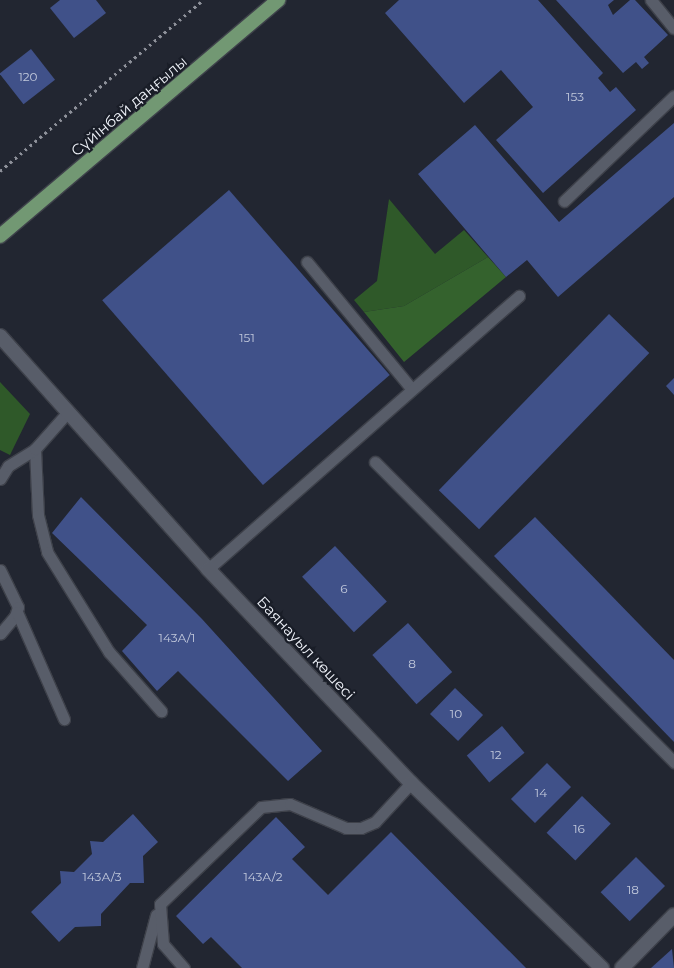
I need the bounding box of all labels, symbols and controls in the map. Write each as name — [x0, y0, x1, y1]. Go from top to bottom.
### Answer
street label: Сүйінбай даңғылы — [67, 52, 191, 160]
house number: 120 — [18, 70, 38, 84]
house number: 153 — [566, 90, 584, 104]
house number: 151 — [239, 331, 255, 345]
house number: 6 — [340, 582, 348, 596]
street label: Баянауыл көшесі — [253, 593, 359, 703]
house number: 143А/1 — [159, 631, 195, 645]
house number: 8 — [408, 657, 416, 671]
house number: 10 — [450, 707, 462, 721]
house number: 12 — [490, 748, 502, 762]
house number: 14 — [535, 786, 547, 800]
house number: 16 — [573, 822, 585, 836]
house number: 143А/3 — [83, 870, 121, 884]
house number: 143А/2 — [243, 870, 283, 884]
house number: 18 — [627, 883, 639, 897]

